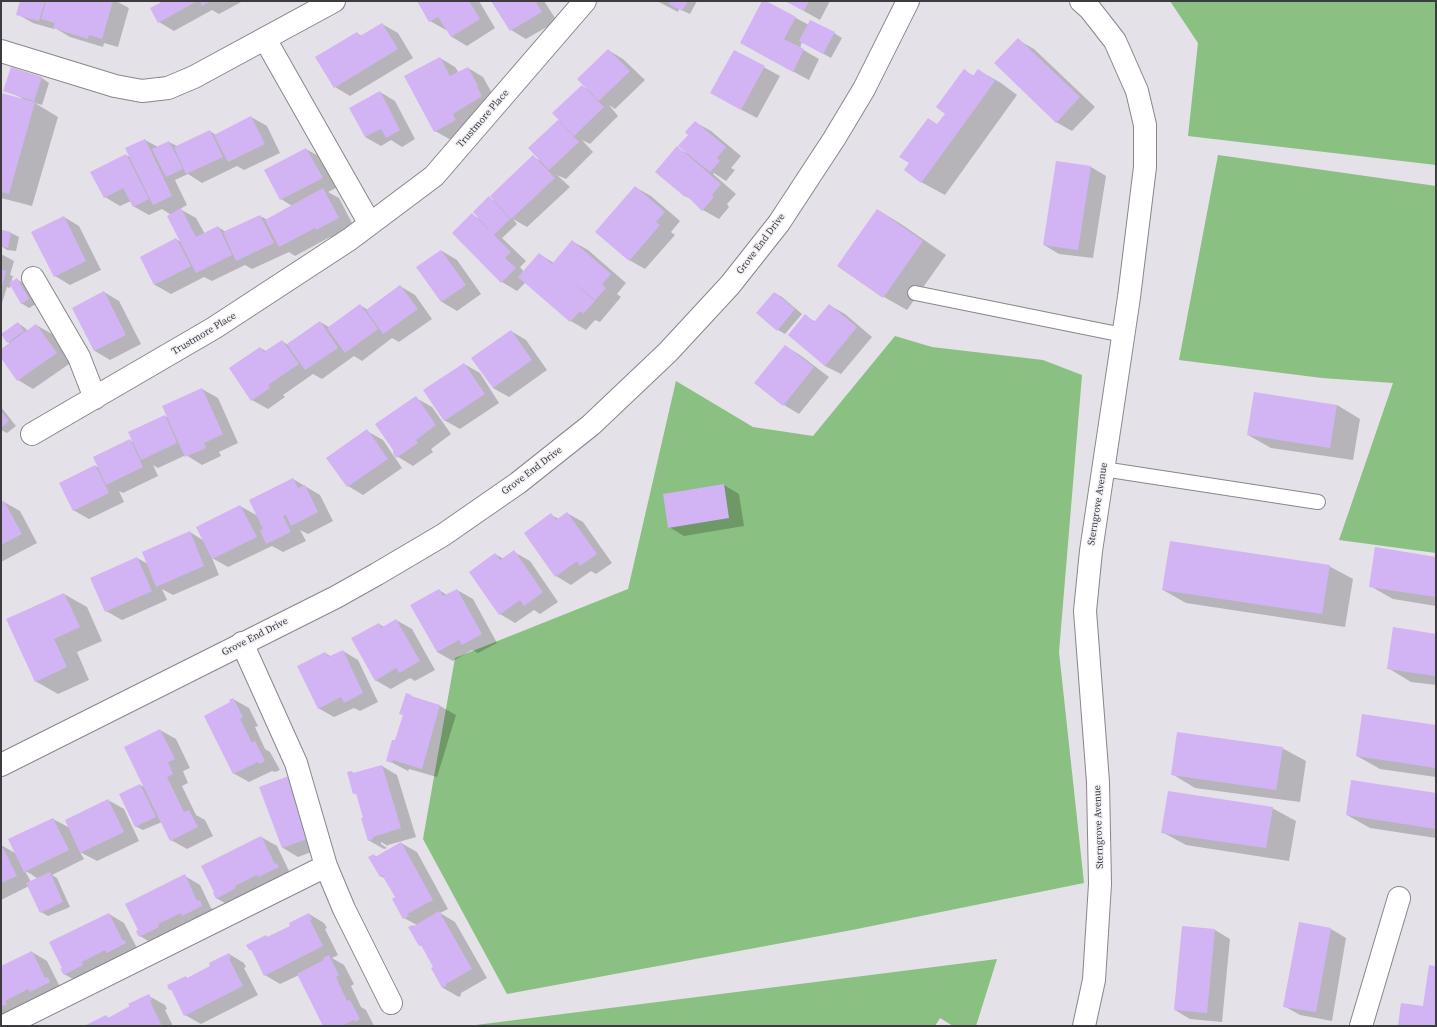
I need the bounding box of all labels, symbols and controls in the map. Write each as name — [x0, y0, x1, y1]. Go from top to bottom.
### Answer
street label: Trustmore Place — [454, 87, 512, 151]
street label: Grove End Drive — [734, 211, 788, 277]
street label: Trustmore Place — [169, 310, 239, 358]
street label: Grove End Drive — [499, 444, 565, 498]
street label: Sterngrove Avenue — [1086, 462, 1110, 546]
street label: Grove End Drive — [220, 615, 290, 659]
street label: Sterngrove Avenue — [1092, 785, 1106, 869]

